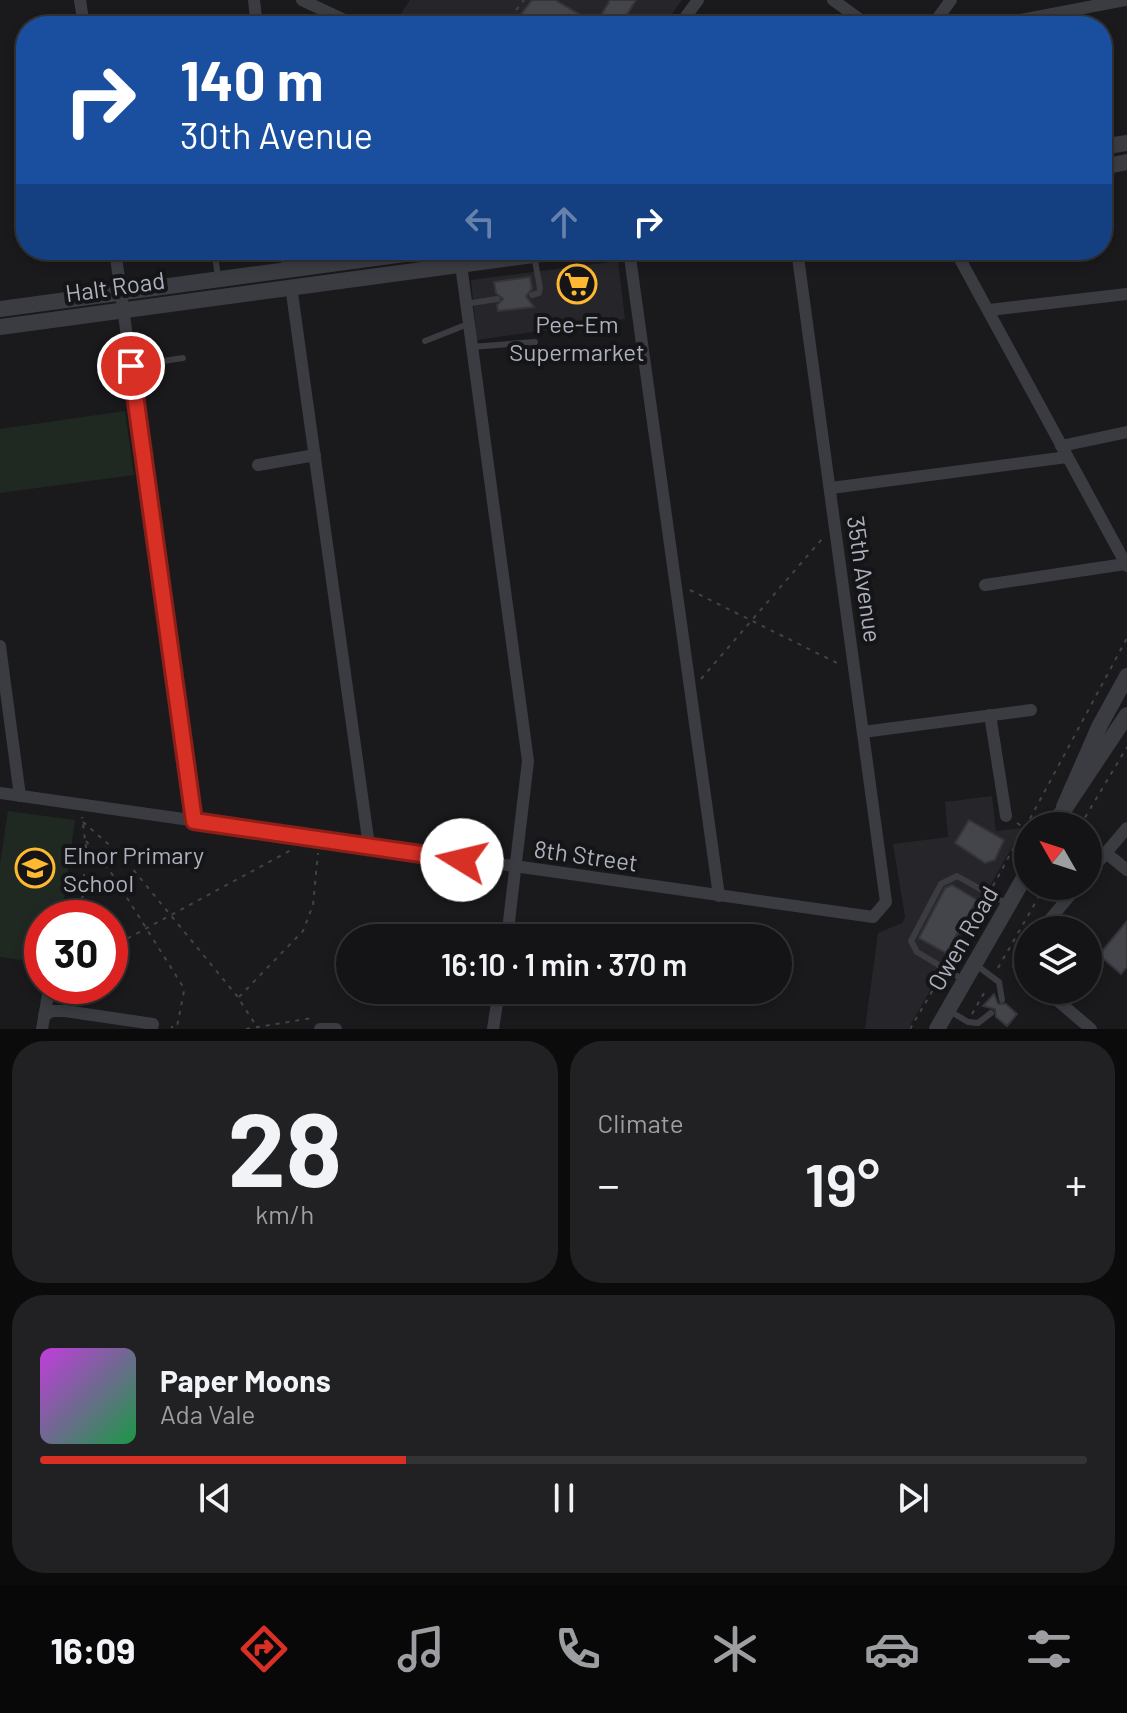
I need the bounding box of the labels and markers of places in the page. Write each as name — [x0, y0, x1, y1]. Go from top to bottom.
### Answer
supermarket icon: Pee-Em Supermarket — [556, 263, 598, 305]
place label: Pee-Em Supermarket — [509, 309, 645, 366]
pin — [97, 332, 165, 400]
place label: Elnor Primary School — [63, 840, 204, 897]
school or university icon: Elnor Primary School — [14, 847, 56, 889]

